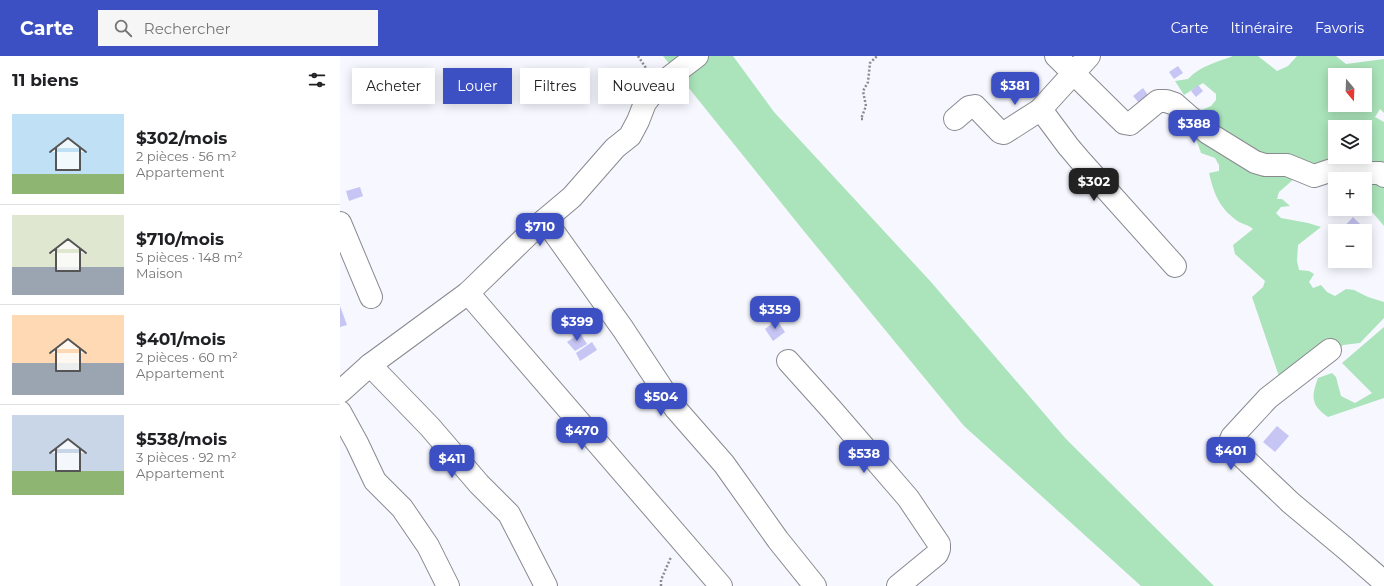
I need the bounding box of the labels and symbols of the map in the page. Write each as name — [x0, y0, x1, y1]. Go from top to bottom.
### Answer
north arrow — [1328, 68, 1372, 112]
pin: $381 — [991, 72, 1039, 106]
pin: $388 — [1170, 110, 1218, 144]
pin: $302 — [1070, 168, 1118, 202]
pin: $710 — [516, 213, 564, 247]
pin: $359 — [751, 296, 799, 330]
pin: $399 — [553, 308, 601, 342]
pin: $504 — [637, 383, 685, 417]
pin: $470 — [558, 417, 606, 451]
pin: $401 — [1207, 437, 1255, 471]
pin: $538 — [840, 440, 888, 474]
pin: $411 — [428, 445, 476, 479]

